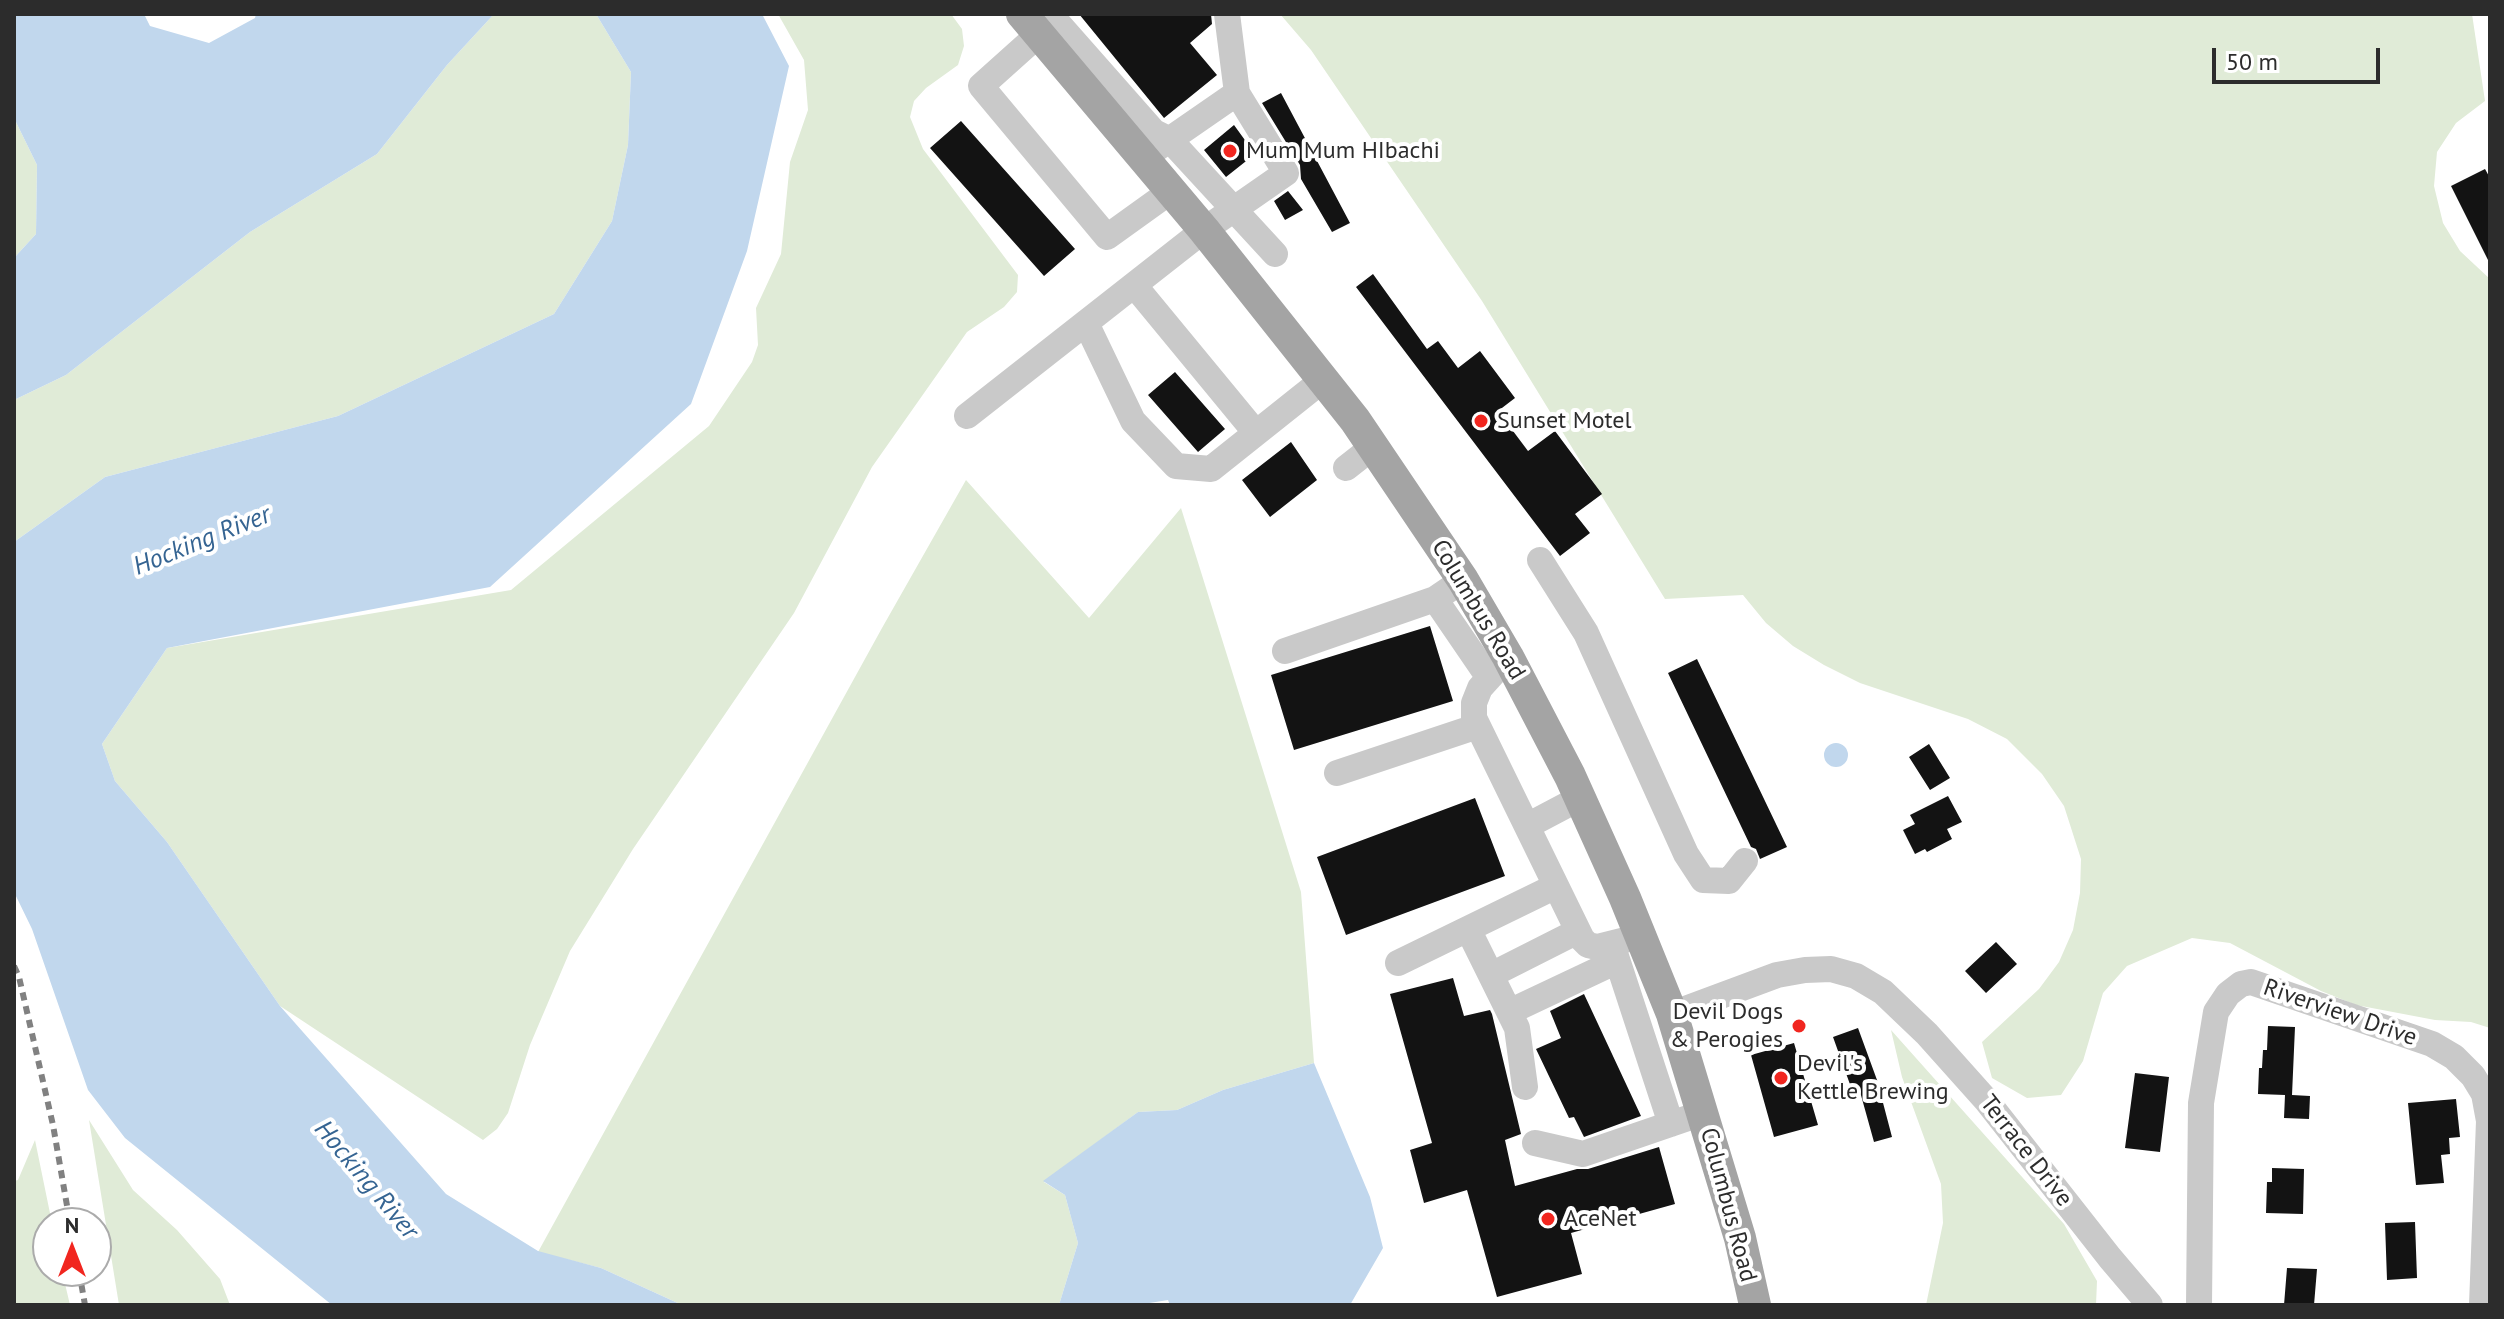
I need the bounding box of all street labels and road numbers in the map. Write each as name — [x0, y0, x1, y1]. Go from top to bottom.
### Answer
street label: Columbus Road — [1425, 535, 1531, 685]
street label: Riverview Drive — [2260, 973, 2420, 1053]
street label: Terrace Drive — [1974, 1090, 2078, 1212]
street label: Columbus Road — [1694, 1125, 1762, 1285]

